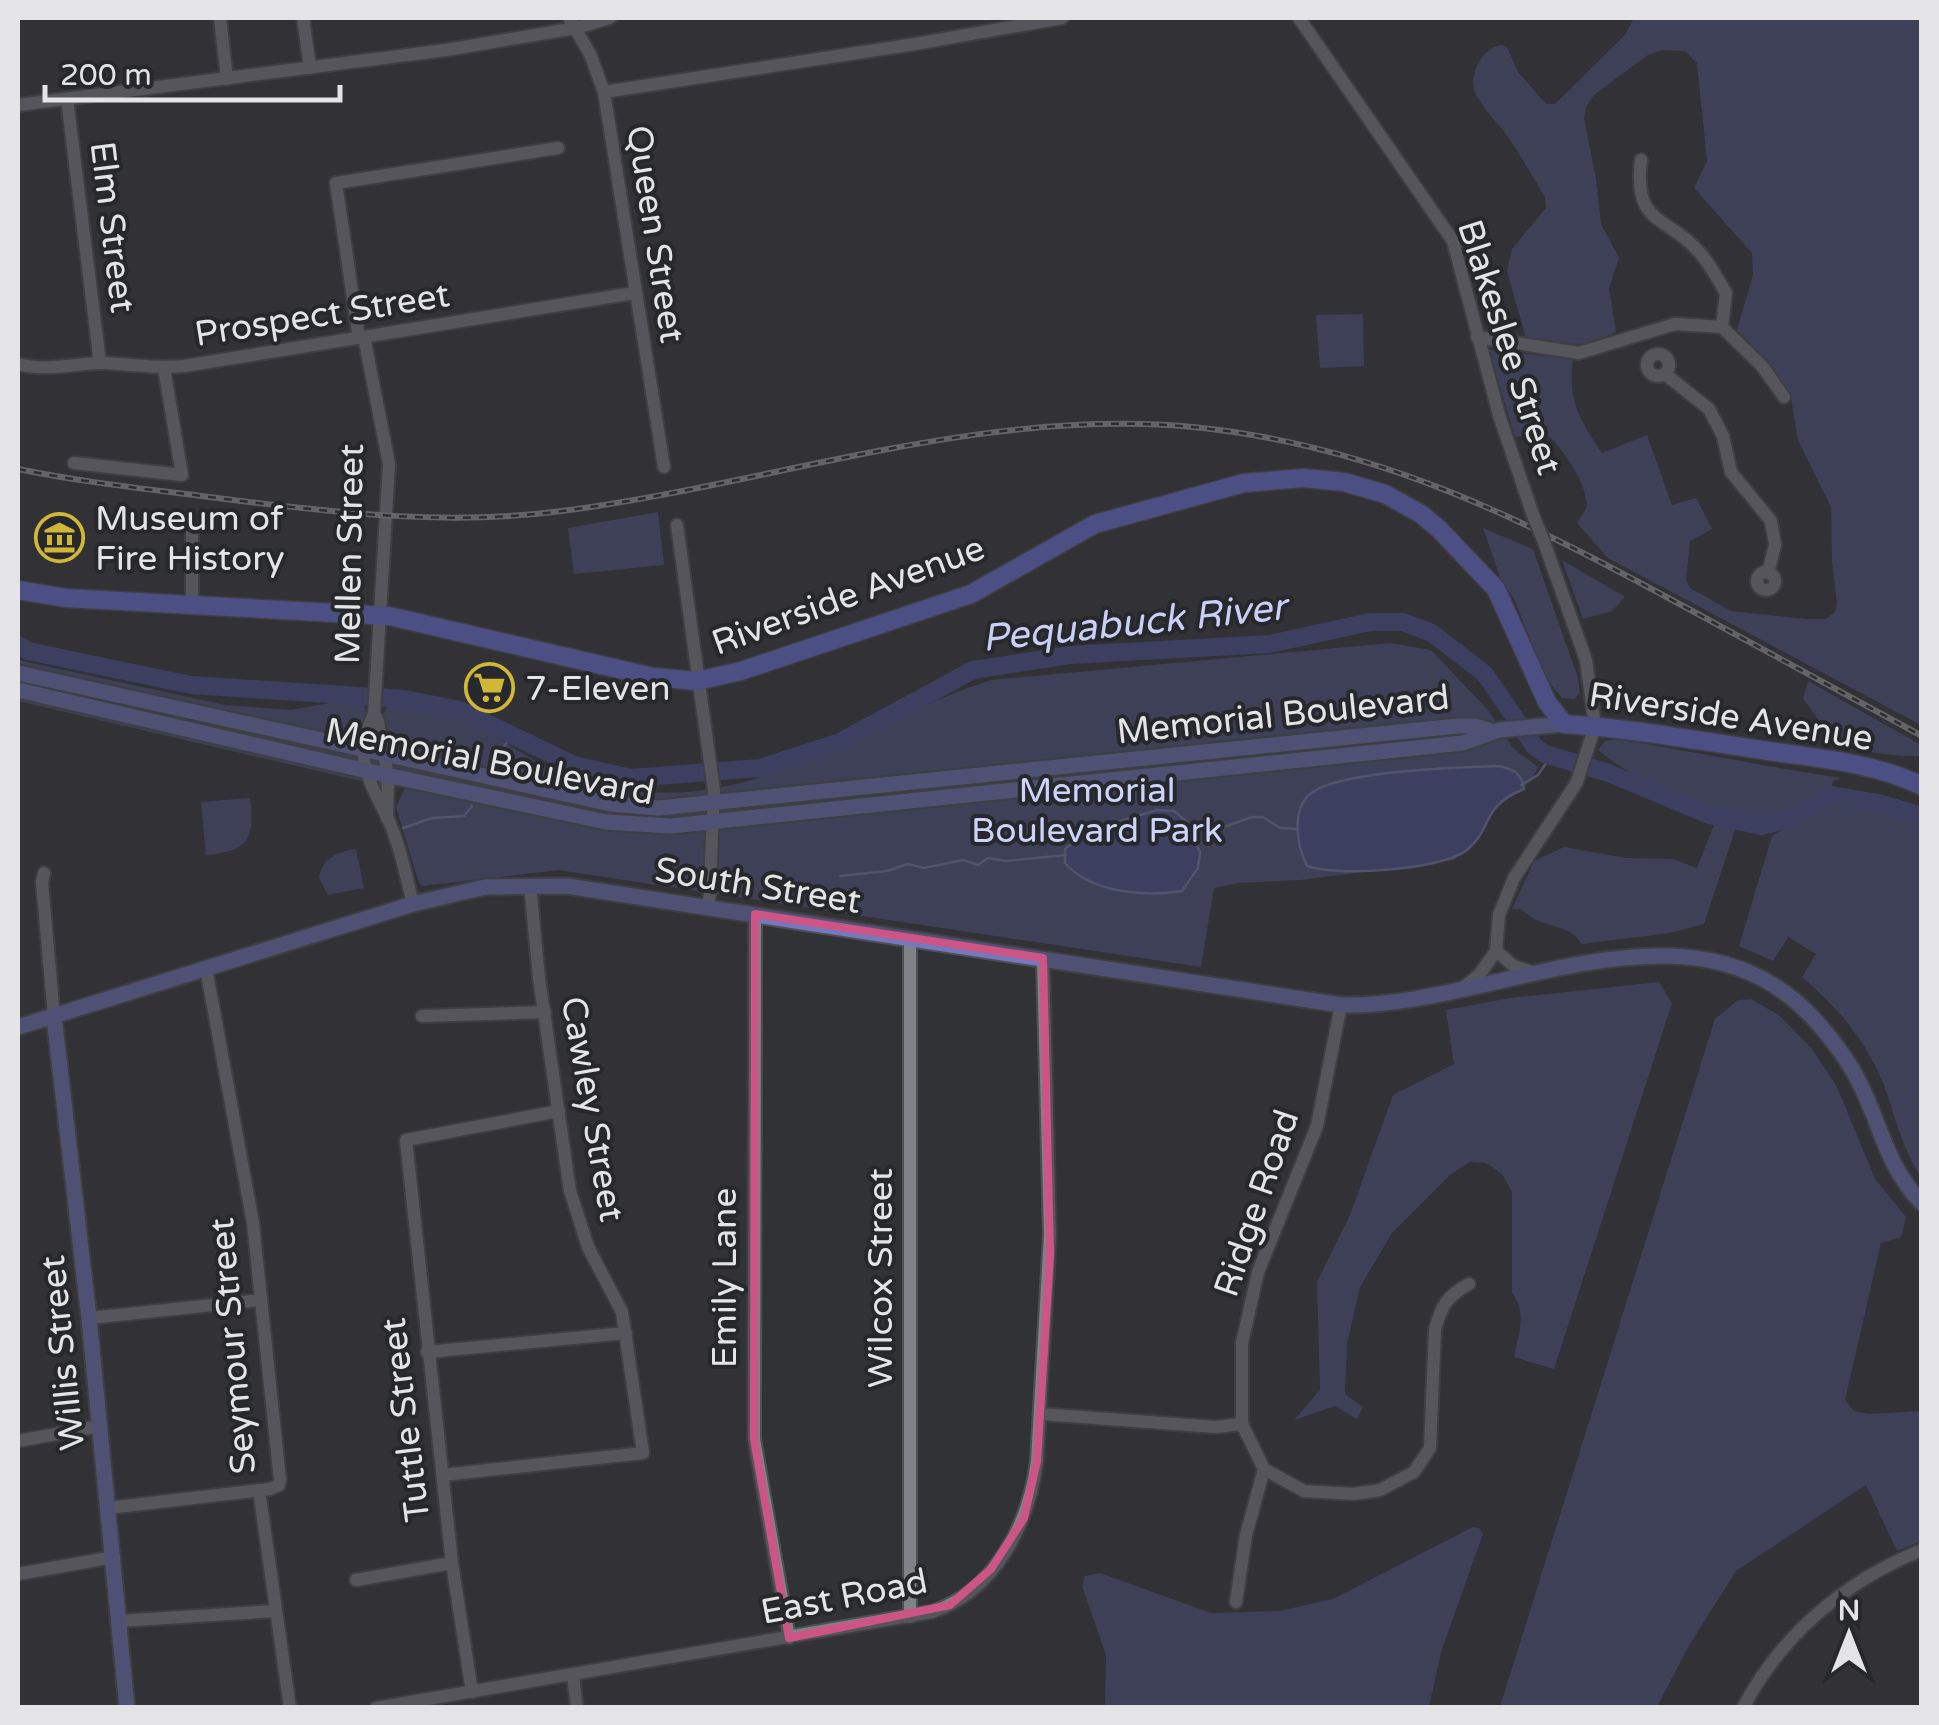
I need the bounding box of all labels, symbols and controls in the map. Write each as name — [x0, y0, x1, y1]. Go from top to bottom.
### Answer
scale bar — [45, 40, 340, 102]
text: 200 m — [60, 57, 152, 94]
street label: Queen Street — [617, 122, 693, 346]
street label: Elm Street — [81, 139, 143, 315]
street label: Blakeslee Street — [1448, 215, 1570, 480]
street label: Prospect Street — [192, 274, 452, 356]
street label: Mellen Street — [327, 443, 373, 665]
place label: Museum of Fire History — [95, 498, 284, 580]
museum icon: Museum of Fire History — [34, 512, 86, 564]
street label: Riverside Avenue — [706, 527, 990, 665]
water label: Pequabuck River — [980, 584, 1293, 662]
supermarket icon: 7-Eleven — [464, 662, 516, 714]
place label: 7-Eleven — [525, 668, 671, 710]
street label: Riverside Avenue — [1586, 674, 1876, 760]
street label: Memorial Boulevard — [1115, 677, 1451, 753]
street label: Memorial Boulevard — [322, 709, 658, 814]
park label: Memorial Boulevard Park — [971, 770, 1223, 852]
street label: South Street — [652, 849, 864, 923]
street label: Cawley Street — [552, 993, 632, 1225]
street label: Ridge Road — [1205, 1104, 1308, 1302]
street label: Wilcox Street — [860, 1168, 902, 1388]
street label: Emily Lane — [704, 1188, 746, 1368]
street label: Seymour Street — [201, 1216, 265, 1476]
street label: Willis Street — [32, 1253, 94, 1452]
street label: Tuttle Street — [373, 1316, 439, 1524]
street label: East Road — [757, 1560, 931, 1634]
north arrow — [1799, 1585, 1899, 1685]
text: N — [1838, 1594, 1860, 1628]

